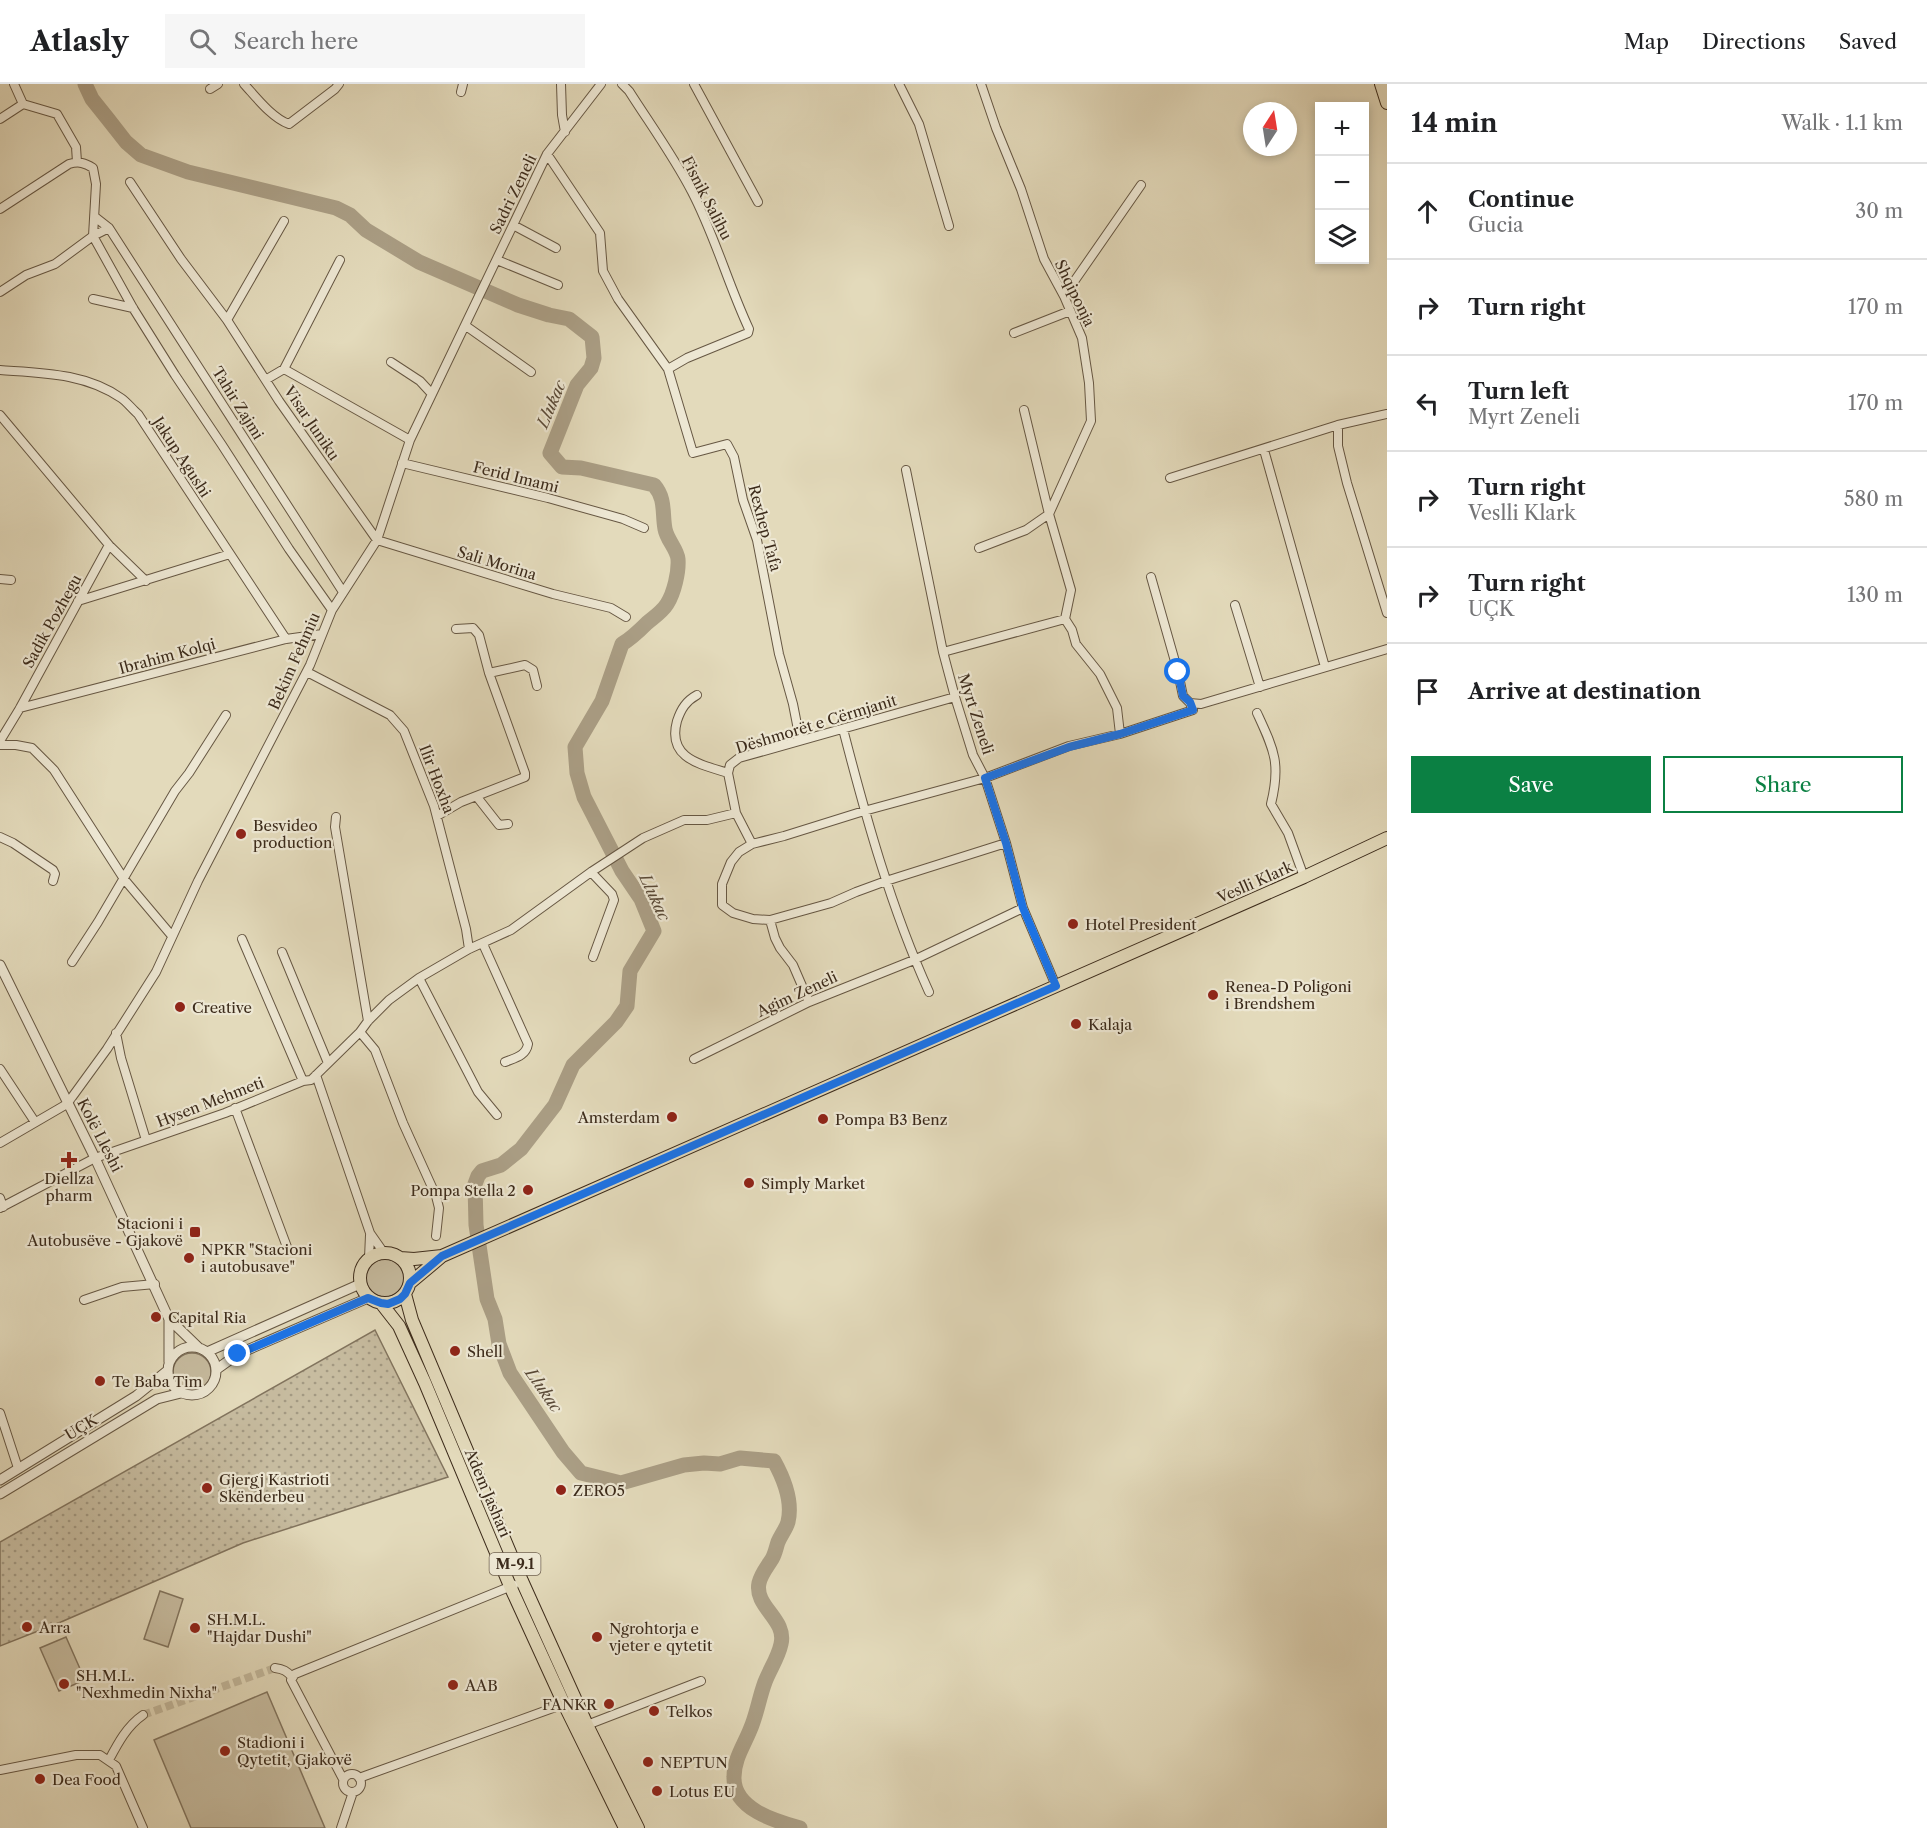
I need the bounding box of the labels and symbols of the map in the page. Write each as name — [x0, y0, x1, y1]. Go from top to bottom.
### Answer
north arrow — [1243, 102, 1297, 156]
street label: Sadri Zeneli — [486, 151, 541, 237]
street label: Fisnik Salihu — [678, 153, 736, 243]
street label: Shqiponja — [1051, 256, 1099, 330]
street label: Tahir Zajmi — [208, 363, 268, 443]
water label: Llukac — [531, 376, 570, 433]
street label: Visar Juniku — [279, 381, 344, 464]
street label: Jakup Agushi — [148, 411, 215, 501]
street label: Ferid Imami — [471, 457, 561, 497]
street label: Rexhep Tafa — [744, 483, 786, 574]
street label: Sali Morina — [455, 542, 539, 584]
street label: Sadik Pozhegu — [18, 571, 86, 671]
street label: Bekim Fehmiu — [264, 609, 324, 713]
street label: Ibrahim Kolqi — [117, 634, 218, 678]
route start — [1164, 658, 1190, 684]
street label: Myrt Zeneli — [954, 671, 998, 757]
street label: Dëshmorët e Cërmjanit — [733, 690, 900, 758]
street label: Ilir Hoxha — [415, 742, 459, 816]
place label: Besvideo production — [253, 816, 333, 852]
marker: Besvideo production — [234, 827, 248, 841]
street label: Veslli Klark — [1213, 856, 1297, 908]
water label: Llukac — [635, 868, 675, 925]
place label: Hotel President — [1085, 915, 1197, 934]
marker: Hotel President — [1066, 917, 1080, 931]
street label: Agim Zeneli — [753, 967, 841, 1021]
place label: Renea-D Poligoni i Brendshem — [1225, 977, 1352, 1013]
marker: Renea-D Poligoni i Brendshem — [1206, 988, 1220, 1002]
place label: Creative — [192, 998, 252, 1017]
marker: Creative — [173, 1000, 187, 1014]
place label: Kalaja — [1088, 1015, 1132, 1034]
marker: Kalaja — [1069, 1017, 1083, 1031]
street label: Hysen Mehmeti — [154, 1073, 267, 1131]
street label: Kolë Lleshi — [73, 1095, 127, 1176]
place label: Amsterdam — [577, 1108, 660, 1127]
marker: Amsterdam — [665, 1110, 679, 1124]
place label: Pompa B3 Benz — [835, 1110, 948, 1129]
marker: Pompa B3 Benz — [816, 1112, 830, 1126]
marker: Diellza pharm — [62, 1153, 76, 1167]
place label: Diellza pharm — [44, 1169, 94, 1205]
place label: Simply Market — [761, 1174, 866, 1193]
marker: Simply Market — [742, 1176, 756, 1190]
place label: Pompa Stella 2 — [410, 1181, 516, 1200]
marker: Pompa Stella 2 — [521, 1183, 535, 1197]
place label: Stacioni i Autobusëve - Gjakovë — [26, 1214, 183, 1250]
marker: Stacioni i Autobusëve - Gjakovë — [188, 1225, 202, 1239]
place label: NPKR "Stacioni i autobusave" — [201, 1240, 313, 1276]
marker: NPKR "Stacioni i autobusave" — [182, 1251, 196, 1265]
place label: Capital Ria — [168, 1308, 246, 1327]
marker: Capital Ria — [149, 1310, 163, 1324]
route end — [224, 1340, 250, 1366]
place label: Shell — [467, 1342, 503, 1361]
marker: Shell — [448, 1344, 462, 1358]
water label: Llukac — [520, 1362, 567, 1417]
place label: Te Baba Tim — [112, 1372, 203, 1391]
marker: Te Baba Tim — [93, 1374, 107, 1388]
street label: UÇK — [61, 1409, 102, 1444]
street label: Adem Jashari — [460, 1445, 515, 1540]
place label: Gjergj Kastrioti Skënderbeu — [219, 1470, 330, 1506]
marker: Gjergj Kastrioti Skënderbeu — [200, 1481, 214, 1495]
place label: ZERO5 — [573, 1481, 625, 1500]
marker: ZERO5 — [554, 1483, 568, 1497]
road number: M-9.1 — [490, 1553, 540, 1575]
place label: SH.M.L. "Hajdar Dushi" — [207, 1610, 312, 1646]
place label: Arra — [38, 1618, 71, 1637]
place label: Ngrohtorja e vjeter e qytetit — [608, 1619, 713, 1655]
marker: Arra — [20, 1620, 34, 1634]
marker: SH.M.L. "Hajdar Dushi" — [188, 1621, 202, 1635]
marker: Ngrohtorja e vjeter e qytetit — [590, 1630, 604, 1644]
place label: SH.M.L. "Nexhmedin Nixha" — [76, 1666, 217, 1702]
place label: AAB — [464, 1676, 498, 1695]
marker: SH.M.L. "Nexhmedin Nixha" — [57, 1677, 71, 1691]
marker: AAB — [446, 1678, 460, 1692]
place label: FANKR — [542, 1695, 598, 1714]
marker: FANKR — [602, 1697, 616, 1711]
place label: Telkos — [666, 1702, 712, 1721]
marker: Telkos — [647, 1704, 661, 1718]
place label: Stadioni i Qytetit, Gjakovë — [237, 1733, 352, 1769]
marker: Stadioni i Qytetit, Gjakovë — [218, 1744, 232, 1758]
place label: NEPTUN — [660, 1753, 728, 1772]
marker: NEPTUN — [641, 1755, 655, 1769]
place label: Dea Food — [52, 1770, 121, 1789]
marker: Dea Food — [33, 1772, 47, 1786]
place label: Lotus EU — [669, 1782, 735, 1801]
marker: Lotus EU — [650, 1784, 664, 1798]

